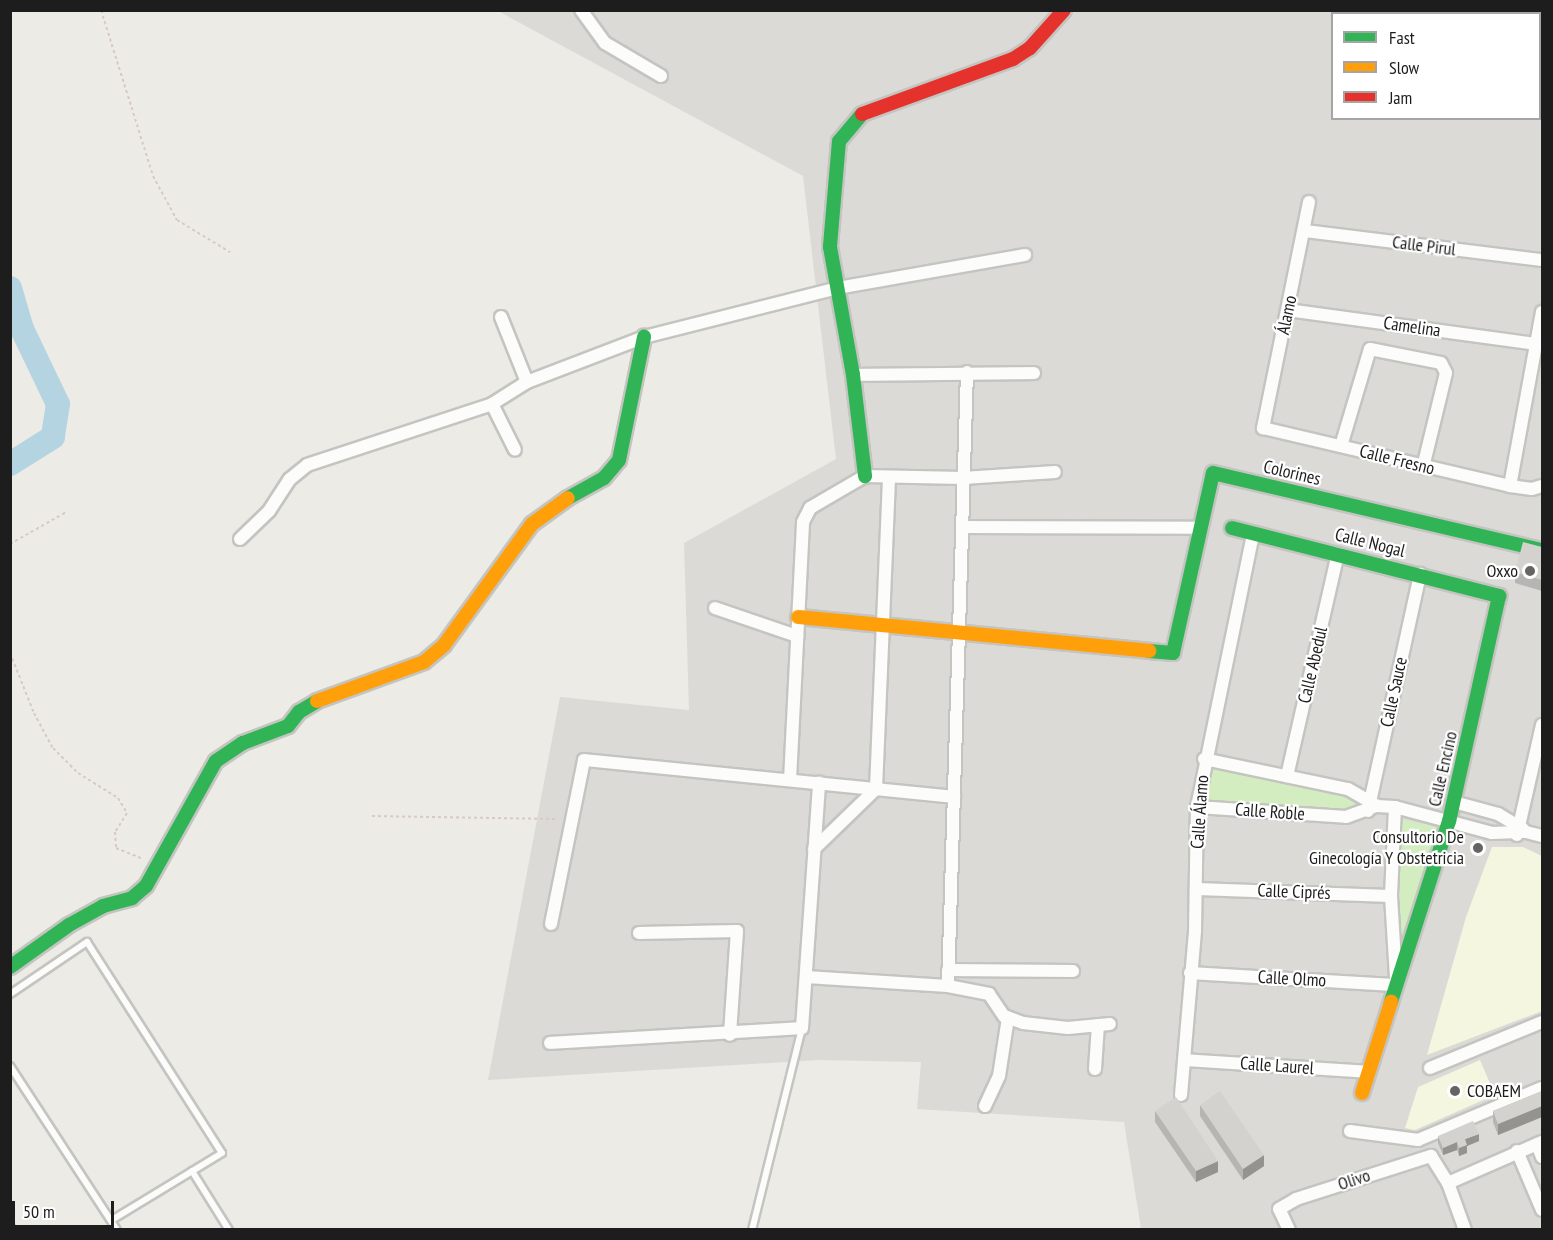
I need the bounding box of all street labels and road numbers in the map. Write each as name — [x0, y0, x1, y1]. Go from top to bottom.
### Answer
street label: Calle Pirul — [1391, 231, 1457, 261]
street label: Álamo — [1272, 293, 1302, 337]
street label: Camelina — [1382, 312, 1442, 342]
street label: Calle Fresno — [1357, 440, 1437, 480]
street label: Colorines — [1261, 456, 1323, 490]
street label: Calle Nogal — [1333, 524, 1407, 562]
street label: Calle Abedul — [1294, 624, 1332, 706]
street label: Calle Sauce — [1376, 655, 1412, 729]
street label: Calle Encino — [1424, 729, 1462, 809]
street label: Calle Álamo — [1187, 774, 1213, 850]
street label: Calle Roble — [1234, 799, 1306, 825]
street label: Calle Ciprés — [1257, 880, 1331, 904]
street label: Calle Olmo — [1257, 966, 1327, 992]
street label: Calle Laurel — [1240, 1053, 1314, 1079]
street label: Olivo — [1335, 1165, 1373, 1195]

